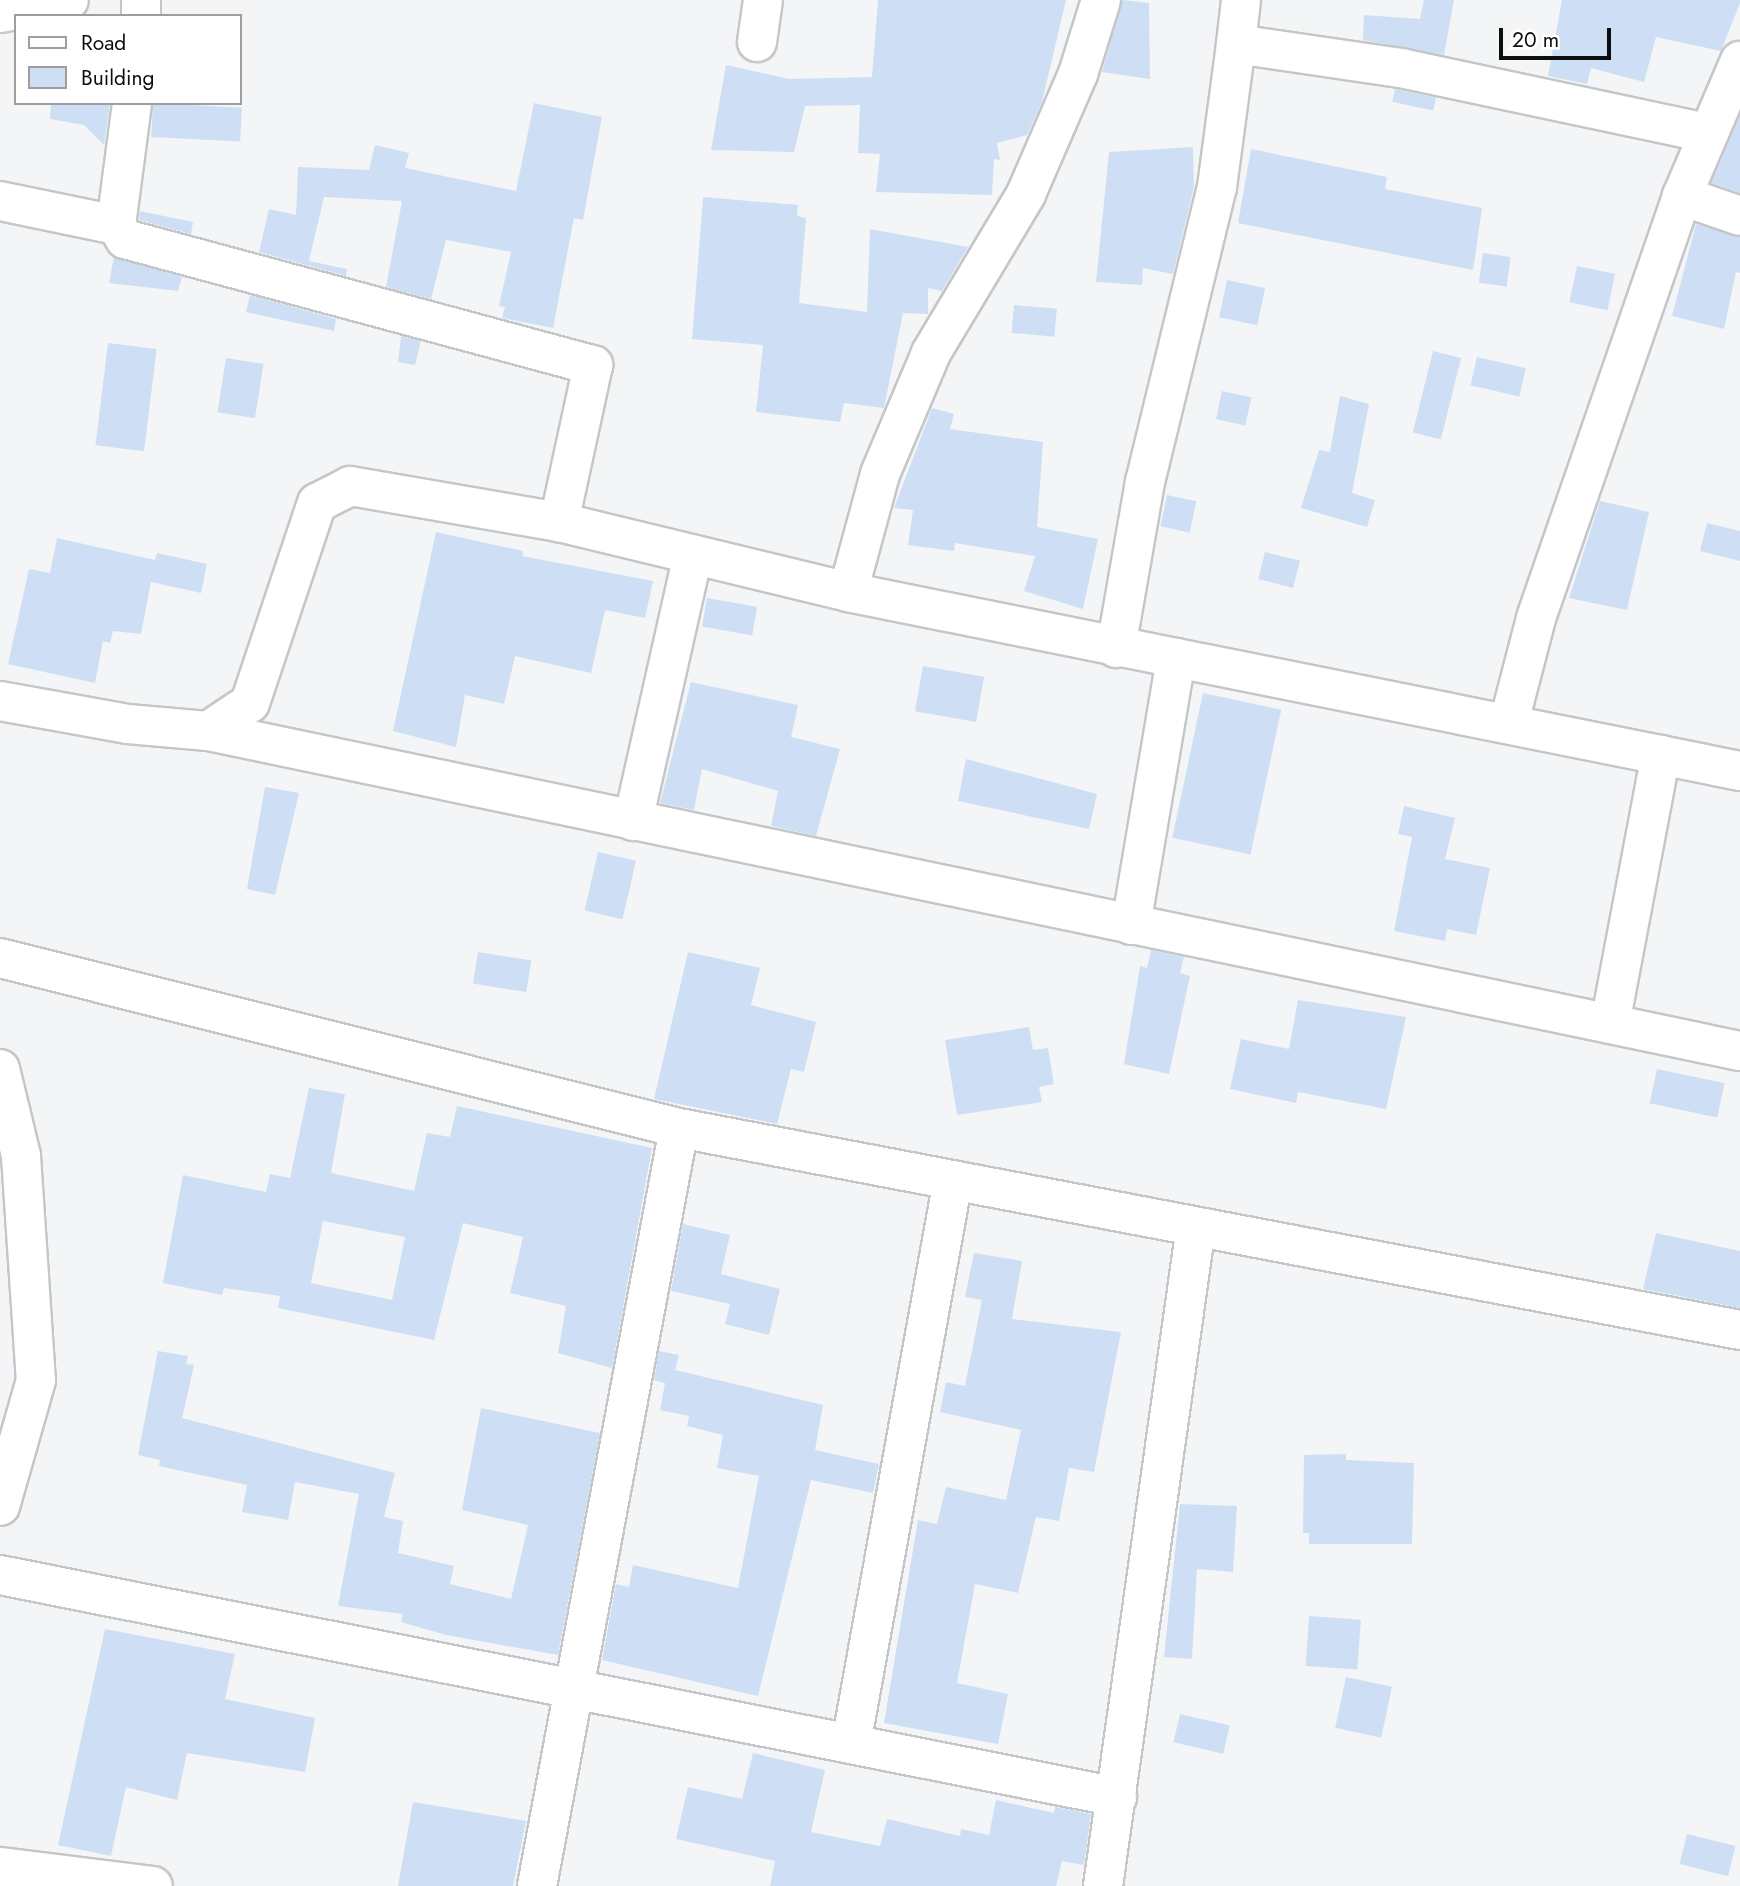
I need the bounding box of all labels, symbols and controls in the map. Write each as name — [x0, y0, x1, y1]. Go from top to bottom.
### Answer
legend — [14, 14, 242, 105]
scale bar — [1502, 14, 1614, 58]
text: 20 m — [1512, 25, 1559, 55]
text: Road — [81, 28, 126, 58]
text: Building — [81, 63, 154, 93]

